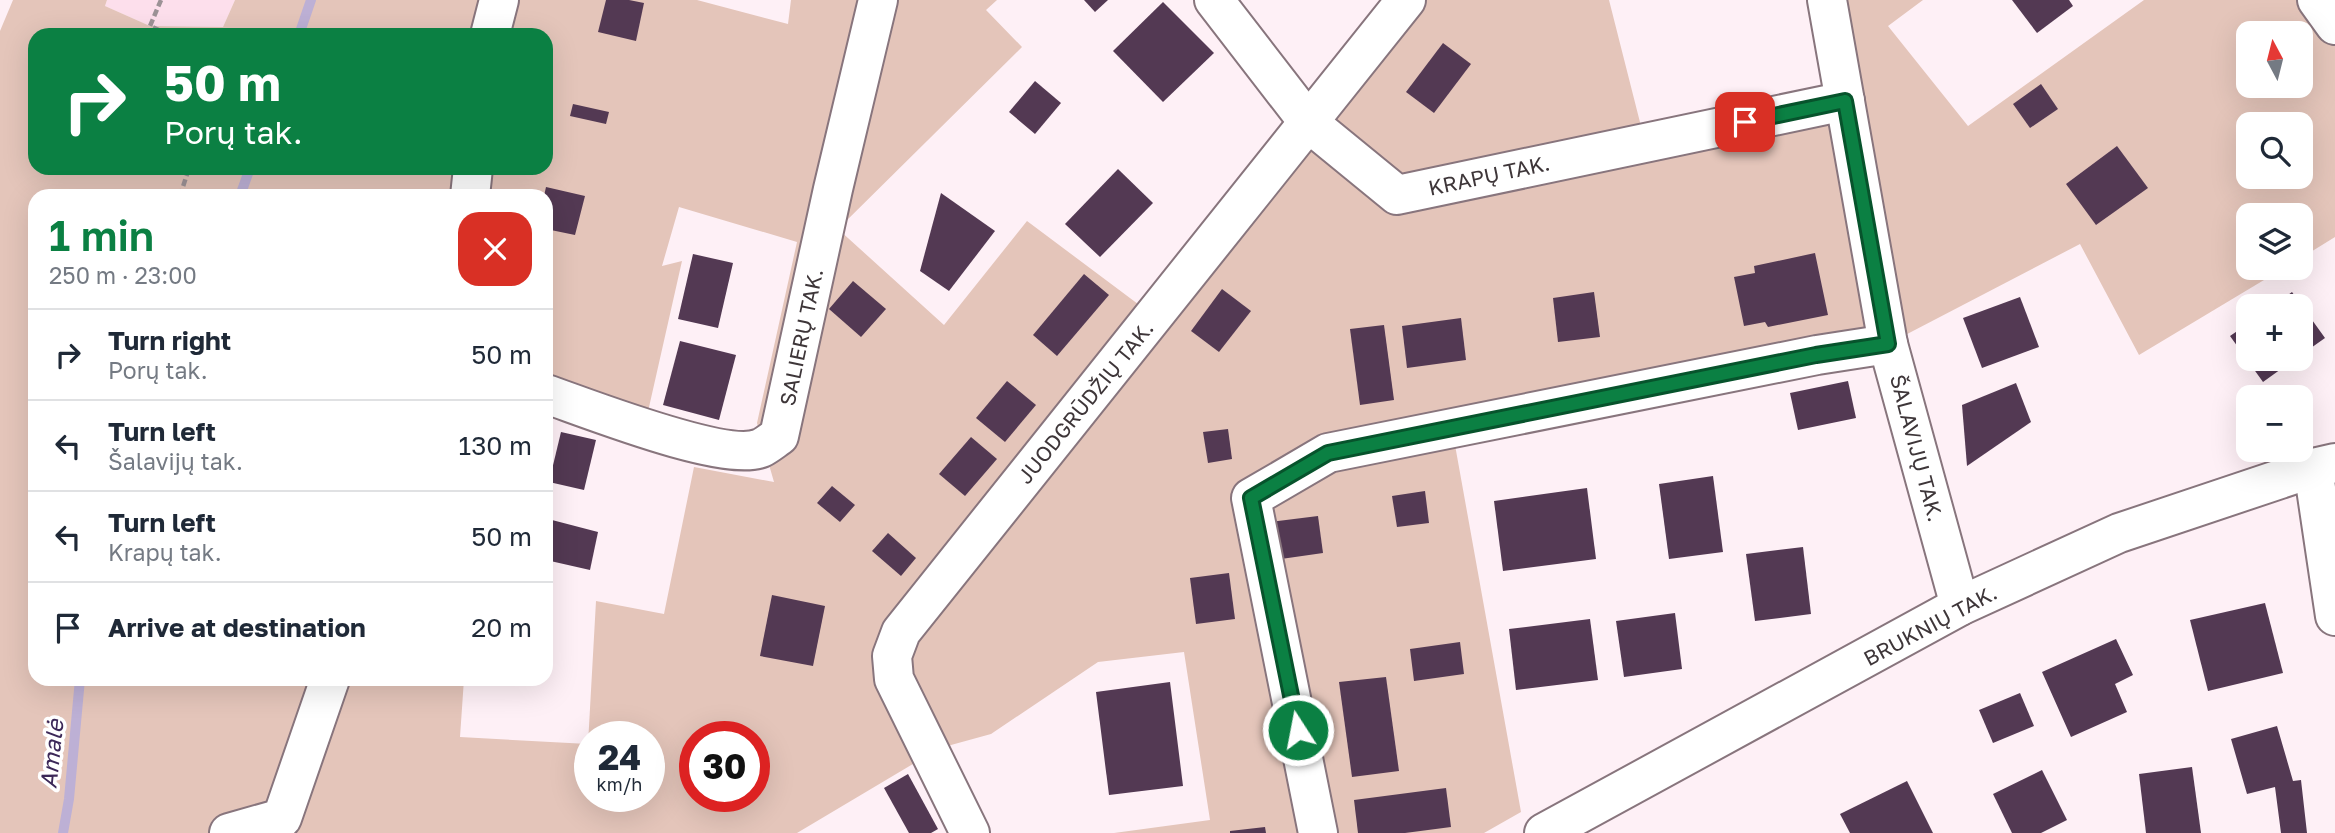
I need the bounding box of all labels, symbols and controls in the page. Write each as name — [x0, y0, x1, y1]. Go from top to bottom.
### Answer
north arrow — [2236, 21, 2314, 98]
map controls — [2236, 21, 2313, 462]
text: 50 m — [164, 53, 281, 112]
icon: right — [49, 56, 140, 147]
pin — [1715, 92, 1775, 152]
icon: arrive — [1726, 103, 1764, 141]
button: search — [2236, 112, 2313, 189]
text: Porų tak. — [164, 113, 303, 151]
street label: KRAPŲ TAK. — [1426, 149, 1552, 201]
button: layers — [2236, 203, 2313, 280]
text: 1 min — [49, 210, 154, 260]
button: close — [458, 212, 532, 286]
text: 250 m · 23:00 — [49, 261, 197, 289]
street label: SALIERŲ TAK. — [774, 266, 828, 408]
button: + — [2236, 294, 2313, 371]
street label: JUODGRŪDŽIŲ TAK. — [1011, 315, 1159, 489]
text: Turn right — [108, 325, 231, 356]
icon: right — [49, 336, 87, 374]
text: 50 m — [471, 339, 532, 370]
text: Porų tak. — [108, 356, 208, 384]
street label: ŠALAVIJŲ TAK. — [1885, 372, 1949, 524]
button: − — [2236, 385, 2313, 462]
text: Turn left — [108, 416, 216, 447]
icon: left — [49, 427, 87, 465]
text: 130 m — [459, 430, 532, 461]
text: Šalavijų tak. — [108, 447, 243, 475]
text: Turn left — [108, 507, 216, 538]
icon: left — [49, 518, 87, 556]
text: 50 m — [471, 521, 532, 552]
text: Krapų tak. — [108, 538, 222, 566]
street label: BRUKNIŲ TAK. — [1859, 579, 2001, 671]
icon: arrive — [49, 609, 87, 647]
text: Arrive at destination — [108, 612, 366, 643]
text: 20 m — [471, 612, 532, 643]
position arrow — [1261, 693, 1335, 767]
water label: Amalė — [33, 716, 69, 790]
speed limit sign: 30 — [679, 721, 770, 812]
text: 24 — [598, 736, 641, 778]
text: km/h — [597, 773, 642, 795]

